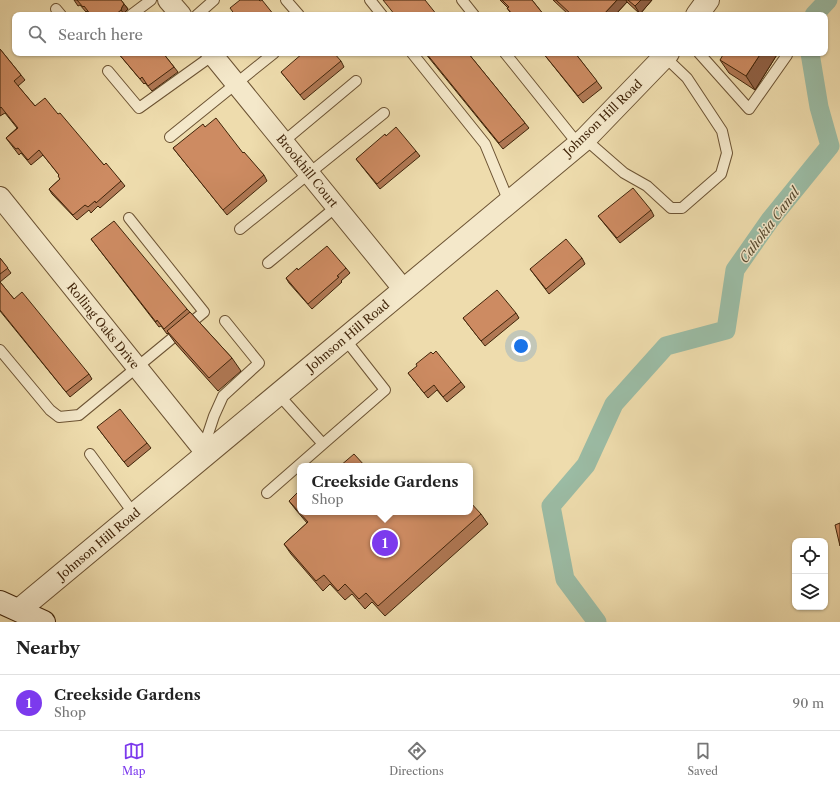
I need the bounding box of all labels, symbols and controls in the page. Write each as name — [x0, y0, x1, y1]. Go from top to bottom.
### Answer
search box — [12, 12, 828, 56]
icon: search — [26, 23, 48, 45]
text: Search here — [58, 25, 143, 44]
street label: Johnson Hill Road — [559, 76, 646, 160]
street label: Brookhill Court — [273, 131, 342, 211]
water label: Cahokia Canal — [735, 183, 804, 266]
street label: Rolling Oaks Drive — [64, 279, 143, 372]
street label: Johnson Hill Road — [302, 296, 393, 376]
your location — [511, 336, 531, 356]
popup — [297, 463, 473, 515]
text: Creekside Gardens — [312, 472, 458, 491]
text: Shop — [312, 491, 344, 507]
street label: Johnson Hill Road — [53, 504, 144, 584]
pin: 1 — [372, 528, 398, 558]
map controls — [792, 538, 828, 610]
button: locate — [792, 538, 828, 574]
button: layers — [792, 574, 828, 610]
text: Nearby — [16, 638, 80, 658]
text: Creekside Gardens — [54, 685, 201, 704]
text: 1 — [26, 695, 32, 711]
text: 90 m — [793, 695, 824, 711]
text: Shop — [54, 704, 86, 720]
tab: Map — [122, 740, 146, 778]
tab: Directions — [389, 740, 444, 778]
tab: Saved — [688, 740, 718, 778]

